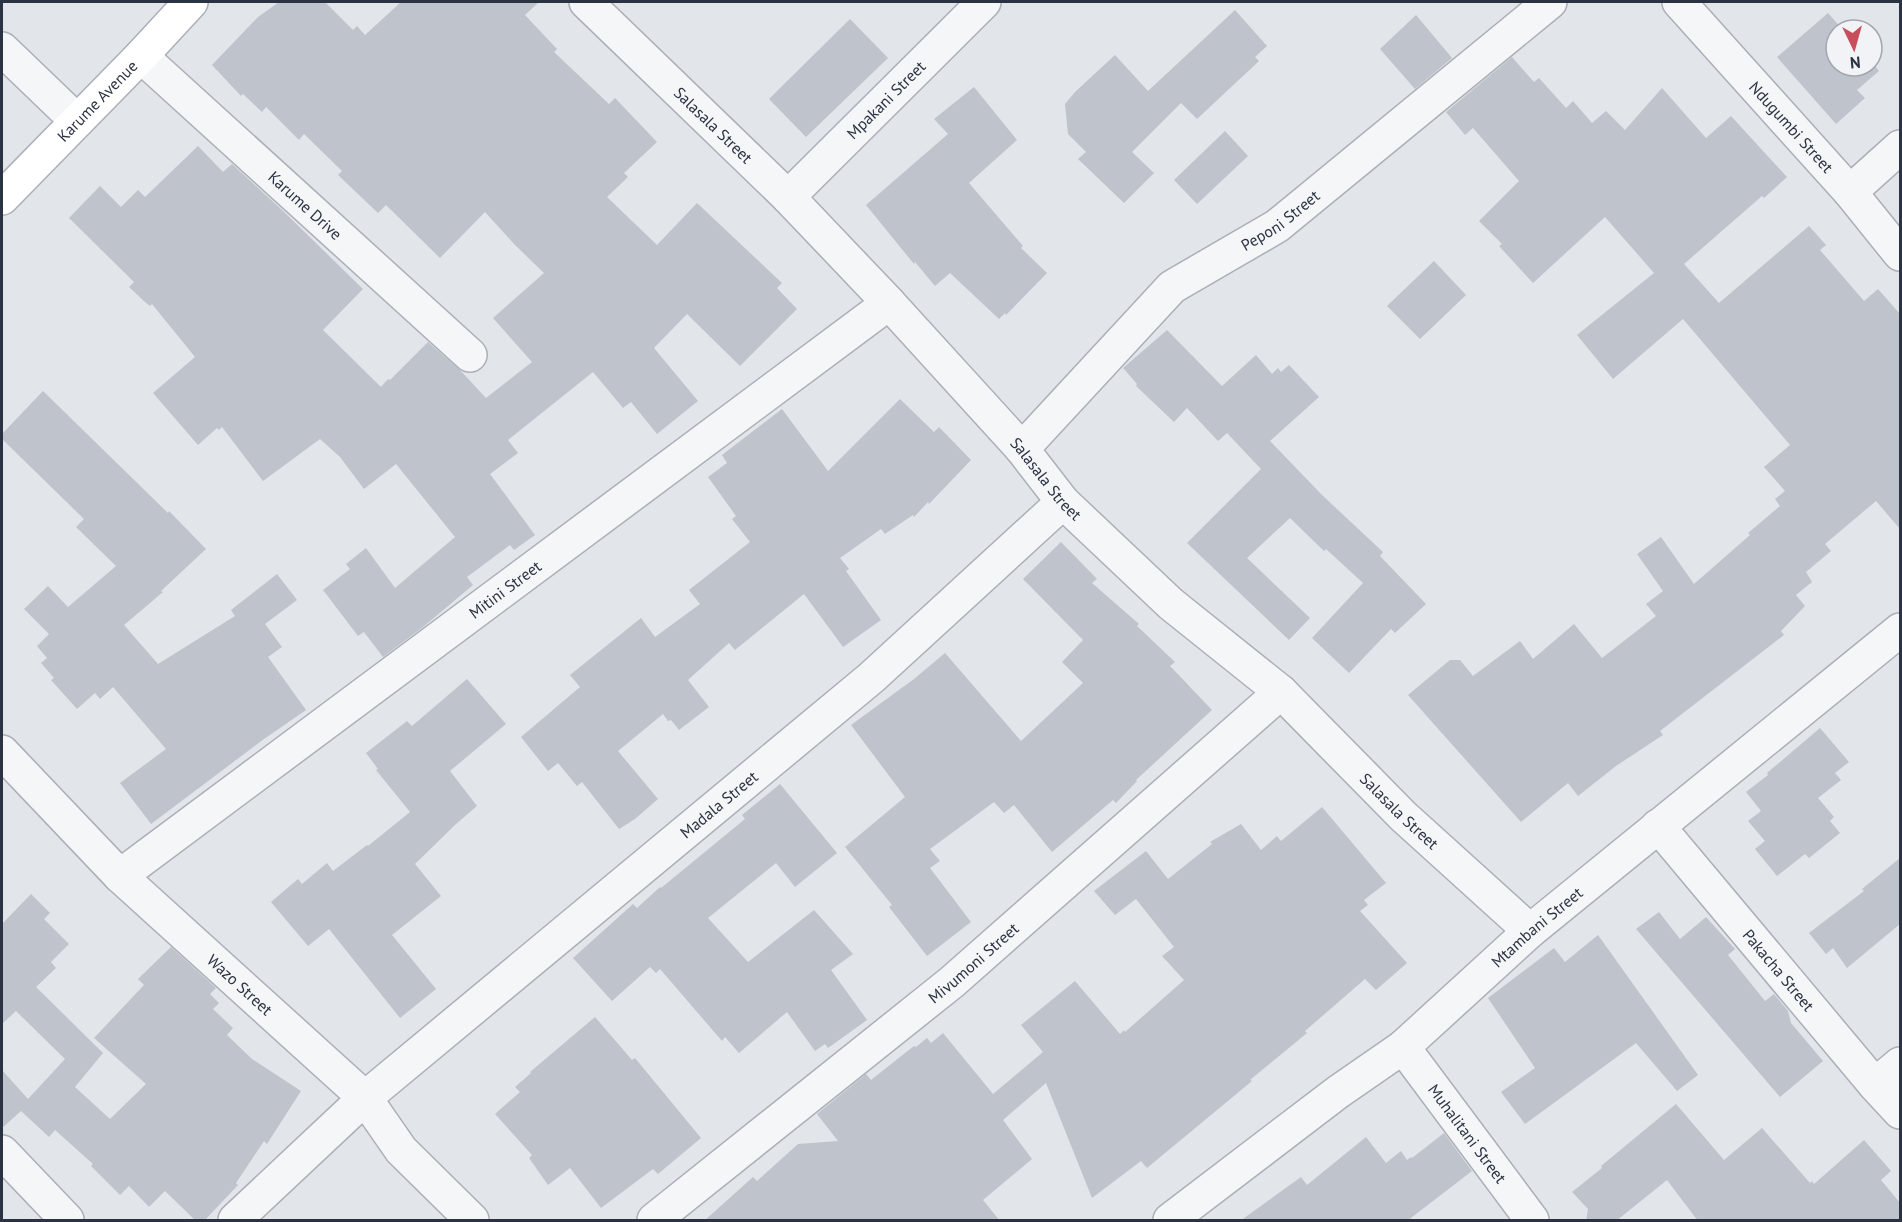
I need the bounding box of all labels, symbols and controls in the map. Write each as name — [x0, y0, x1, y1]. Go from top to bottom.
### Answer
north arrow — [1824, 18, 1884, 78]
text: N — [1849, 53, 1861, 73]
street label: Karume Avenue — [53, 56, 141, 146]
street label: Mpakani Street — [842, 56, 930, 143]
street label: Ndugumbi Street — [1745, 77, 1838, 177]
street label: Salasala Street — [670, 82, 757, 168]
street label: Karume Drive — [264, 167, 346, 244]
street label: Peponi Street — [1237, 185, 1324, 255]
street label: Salasala Street — [1006, 433, 1086, 525]
street label: Mitini Street — [465, 555, 545, 623]
street label: Madala Street — [676, 766, 762, 842]
street label: Salasala Street — [1356, 768, 1443, 854]
street label: Mtambani Street — [1487, 882, 1587, 972]
street label: Mivumoni Street — [924, 918, 1023, 1007]
street label: Pakacha Street — [1739, 925, 1819, 1016]
street label: Wazo Street — [203, 950, 277, 1020]
street label: Muhalitani Street — [1424, 1080, 1511, 1188]

